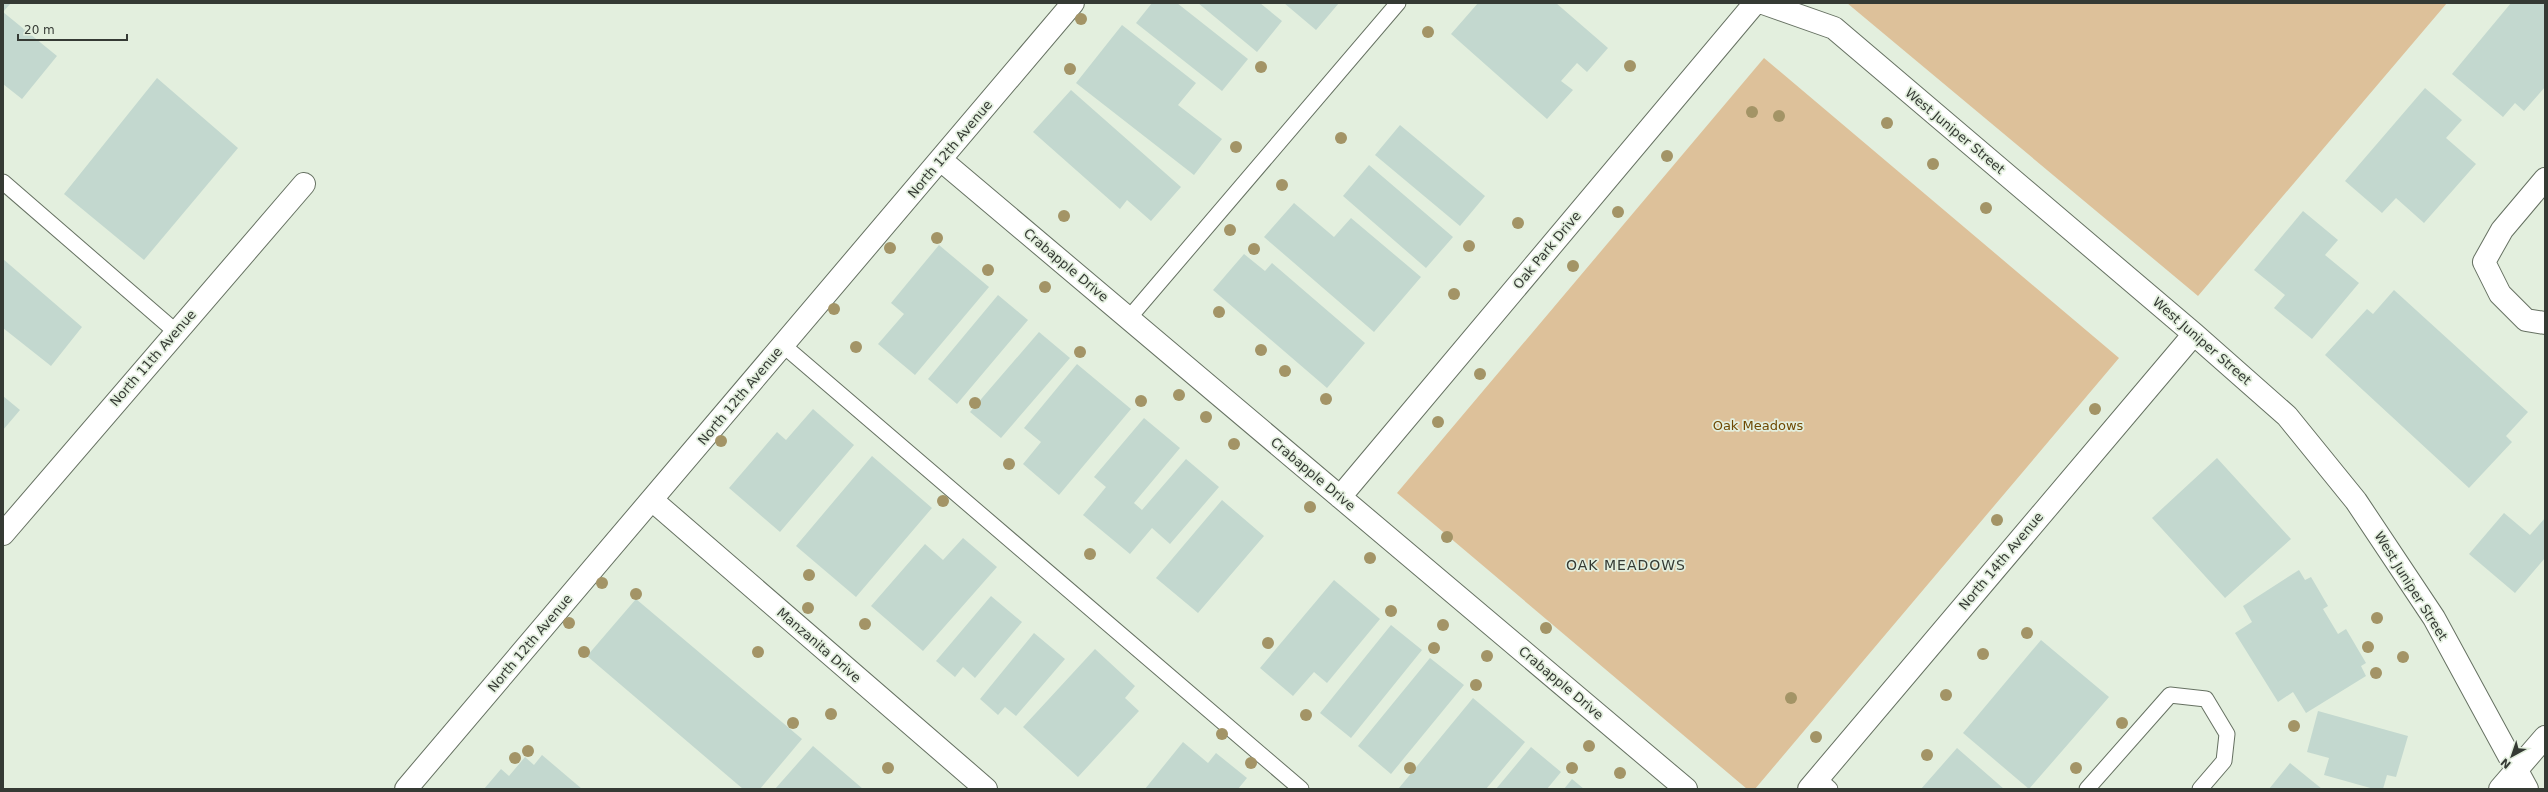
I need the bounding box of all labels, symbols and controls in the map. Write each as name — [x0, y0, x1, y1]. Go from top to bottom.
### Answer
scale bar — [18, 16, 127, 42]
text: 20 m — [24, 23, 55, 37]
street label: West Juniper Street — [1902, 85, 2008, 177]
street label: North 12th Avenue — [905, 97, 995, 201]
street label: Oak Park Drive — [1510, 208, 1584, 292]
street label: Crabapple Drive — [1021, 225, 1111, 305]
street label: West Juniper Street — [2150, 294, 2254, 388]
street label: North 11th Avenue — [107, 307, 199, 409]
street label: North 12th Avenue — [695, 344, 785, 448]
park label: Oak Meadows — [1713, 418, 1804, 433]
street label: Crabapple Drive — [1268, 434, 1358, 514]
street label: North 14th Avenue — [1956, 509, 2046, 613]
street label: West Juniper Street — [2371, 529, 2451, 643]
district label: OAK MEADOWS — [1566, 557, 1686, 573]
street label: North 12th Avenue — [485, 591, 575, 695]
street label: Manzanita Drive — [774, 605, 864, 685]
street label: Crabapple Drive — [1516, 643, 1606, 723]
north arrow — [2492, 736, 2532, 776]
text: N — [2498, 755, 2514, 771]

